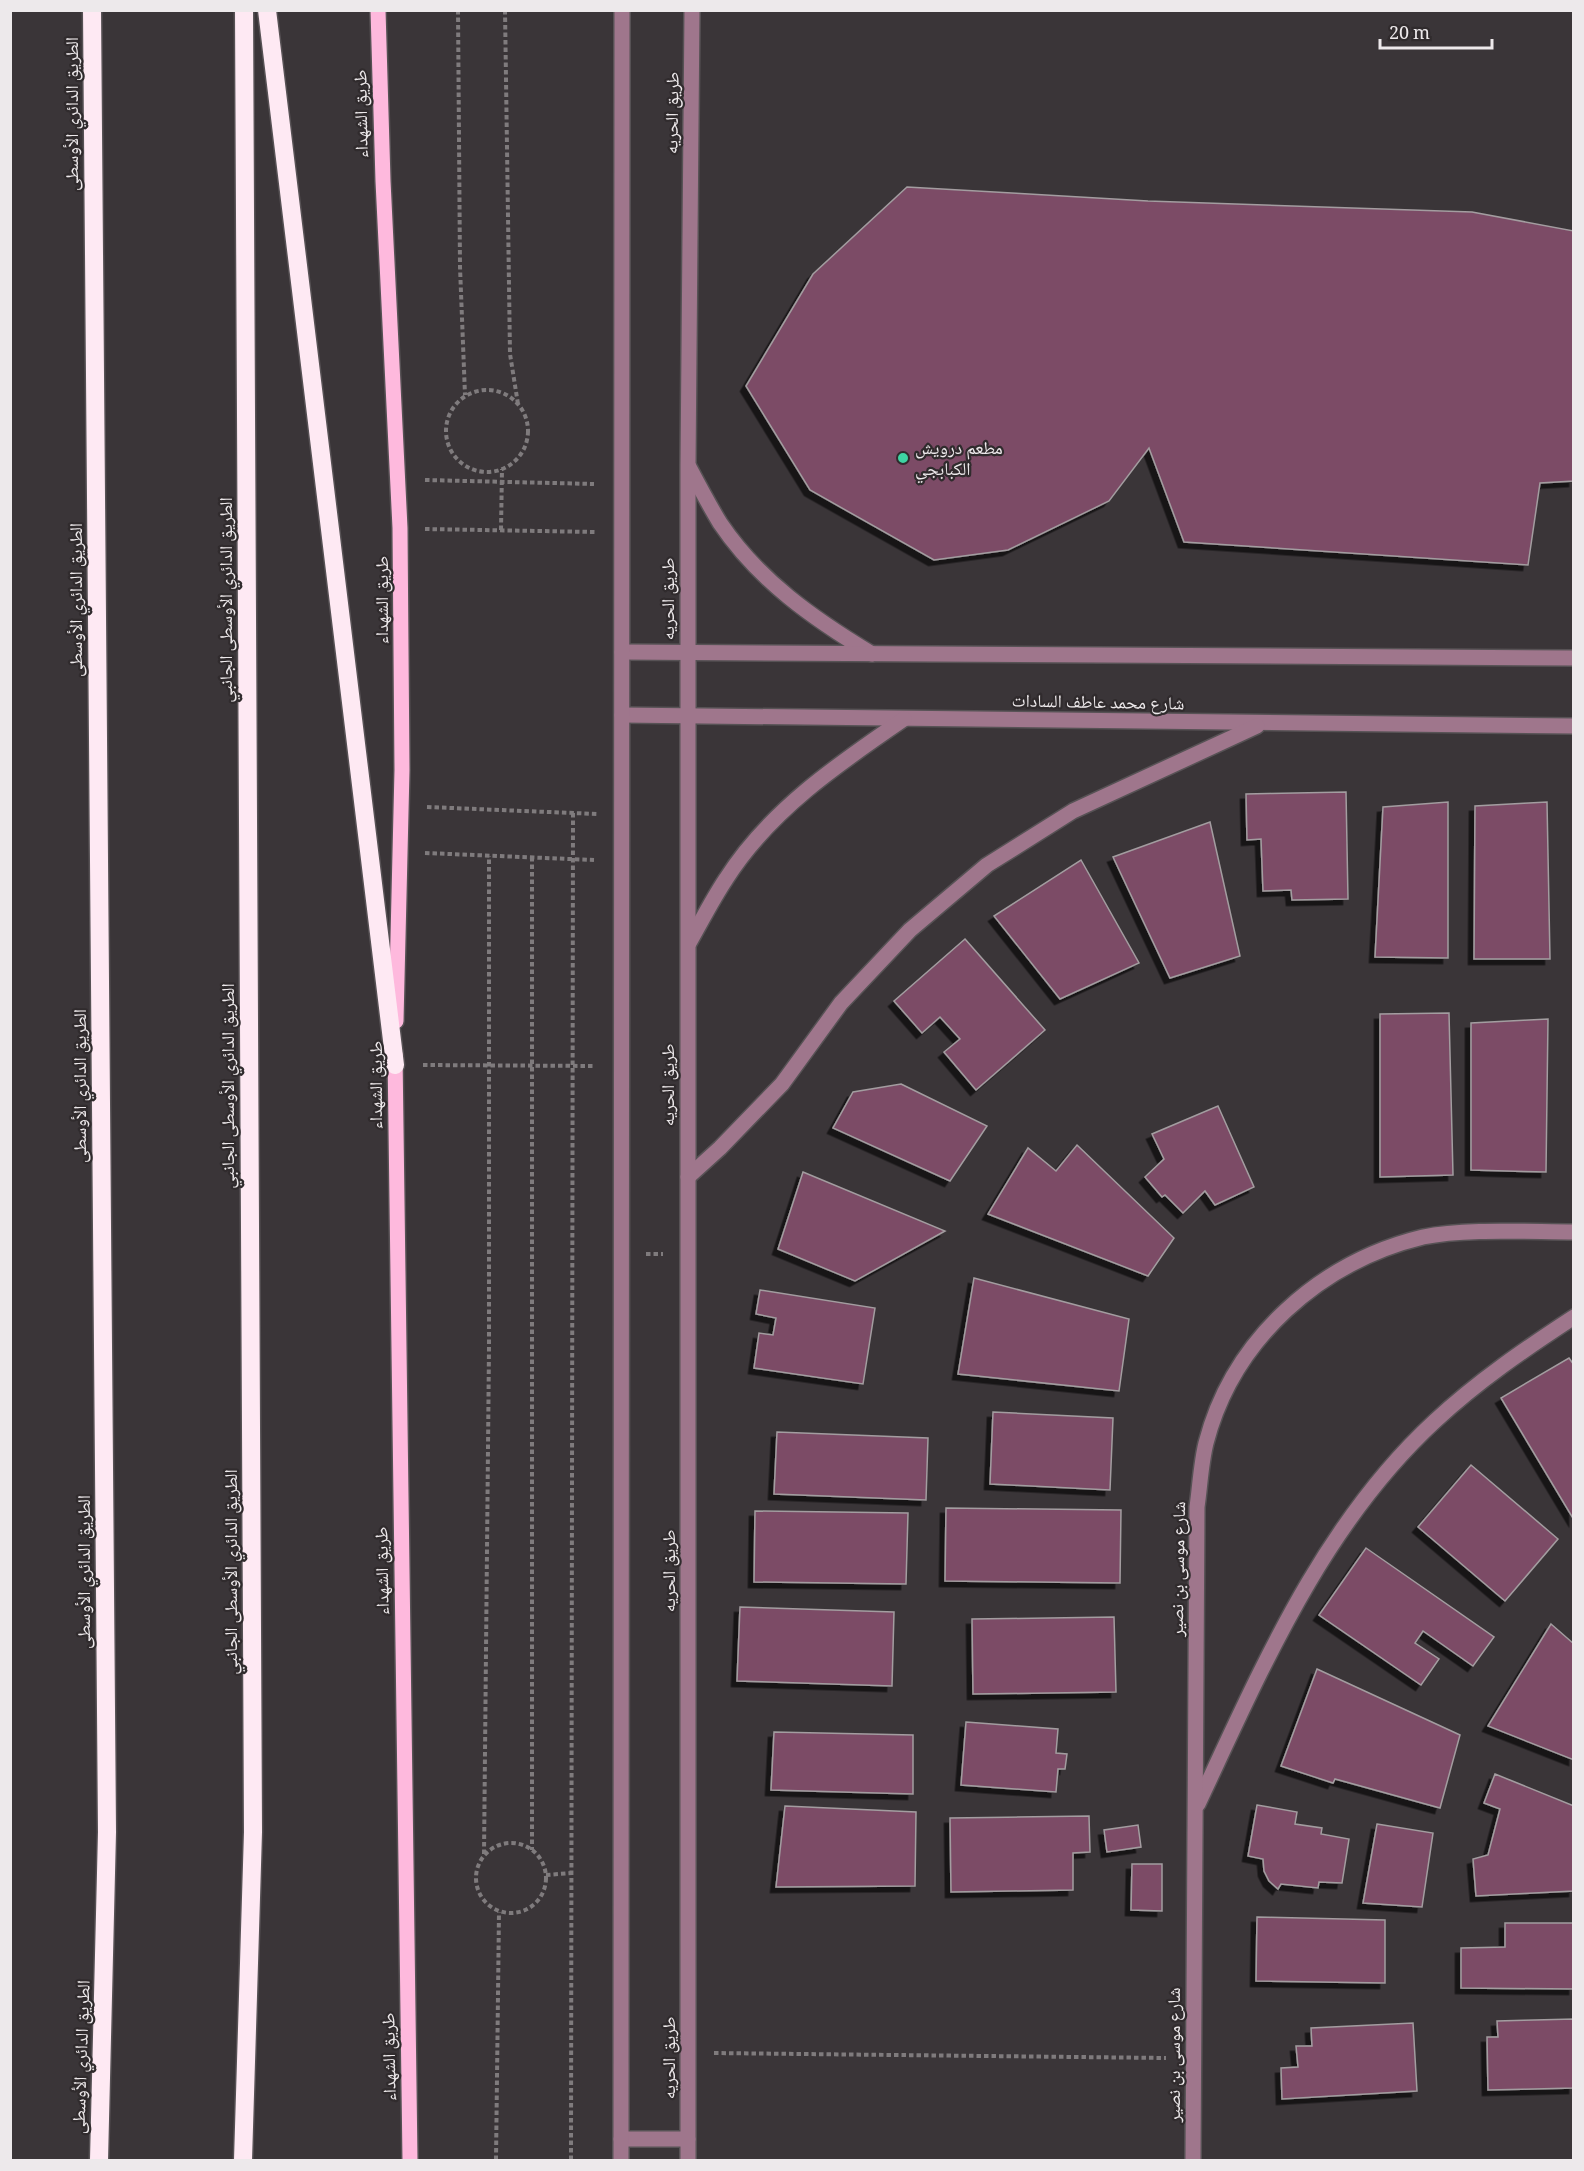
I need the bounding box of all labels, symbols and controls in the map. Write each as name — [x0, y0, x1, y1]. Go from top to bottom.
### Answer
scale bar — [1380, 12, 1492, 50]
text: 20 m — [1389, 20, 1430, 50]
street label: الطريق الدائري الأوسطى — [59, 37, 89, 191]
street label: طريق الشهداء — [347, 69, 379, 158]
street label: طريق الحريه — [658, 72, 690, 155]
place label: مطعم درويش الكبابجي — [915, 435, 1003, 486]
marker: مطعم درويش الكبابجي — [896, 451, 910, 465]
street label: الطريق الدائري الأوسطى الجانبي — [213, 497, 243, 703]
street label: الطريق الدائري الأوسطى — [63, 523, 93, 677]
street label: طريق الشهداء — [369, 556, 399, 644]
street label: طريق الحريه — [655, 558, 685, 640]
street label: شارع محمد عاطف السادات — [1011, 687, 1185, 721]
street label: الطريق الدائري الأوسطى الجانبي — [215, 983, 245, 1189]
street label: الطريق الدائري الأوسطى — [67, 1009, 97, 1163]
street label: طريق الشهداء — [363, 1041, 393, 1129]
street label: طريق الحريه — [655, 1044, 685, 1126]
street label: الطريق الدائري الأوسطى الجانبي — [218, 1469, 248, 1675]
street label: الطريق الدائري الأوسطى — [71, 1495, 101, 1649]
street label: شارع موسى بن نصير — [1164, 1501, 1196, 1638]
street label: طريق الشهداء — [368, 1526, 400, 1615]
street label: طريق الحريه — [656, 1530, 686, 1612]
street label: الطريق الدائري الأوسطى — [65, 1979, 101, 2135]
street label: شارع موسى بن نصير — [1161, 1987, 1191, 2124]
street label: طريق الشهداء — [375, 2012, 407, 2101]
street label: طريق الحريه — [656, 2017, 686, 2099]

